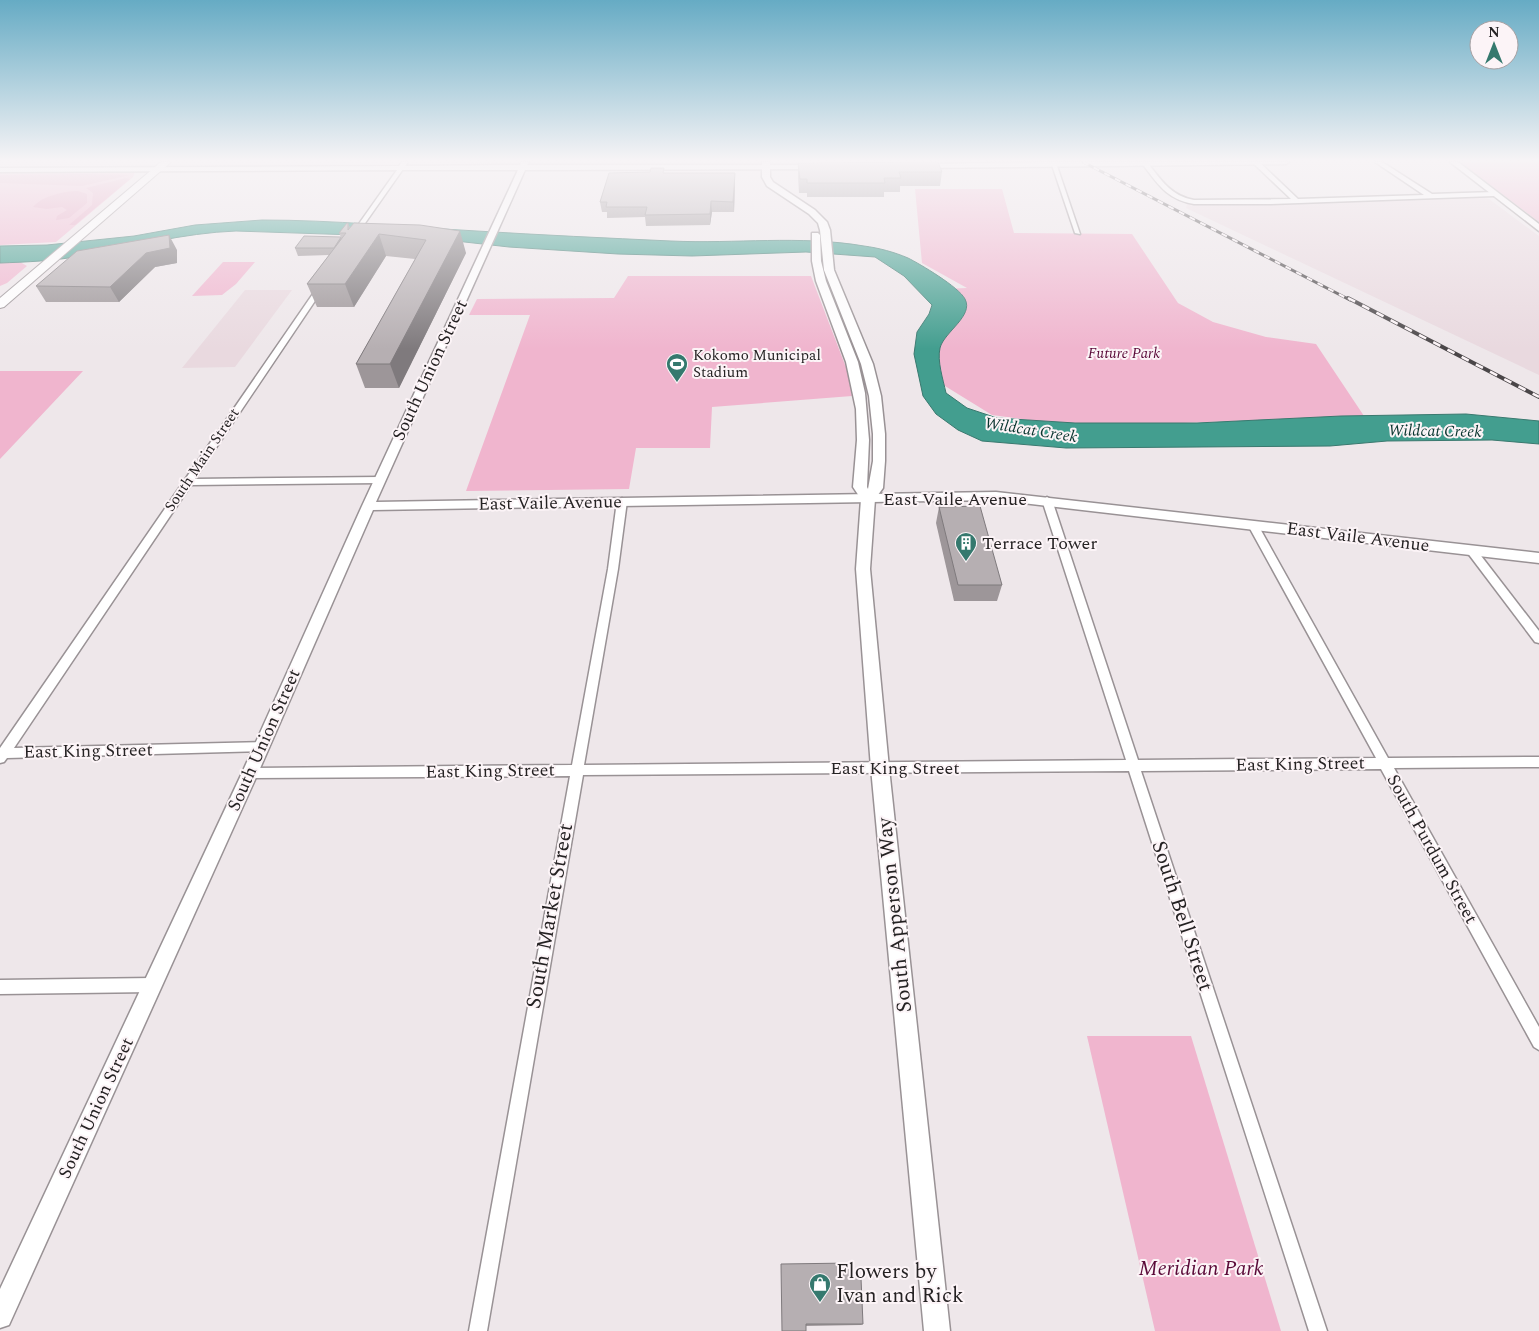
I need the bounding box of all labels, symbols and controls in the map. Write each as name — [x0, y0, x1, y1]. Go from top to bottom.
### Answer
north arrow — [1469, 20, 1519, 70]
text: N — [1488, 22, 1500, 43]
street label: South Union Street — [385, 295, 475, 445]
park label: Future Park — [1088, 342, 1160, 365]
place label: Kokomo Municipal Stadium — [693, 344, 821, 384]
sports icon: Kokomo Municipal Stadium — [665, 352, 689, 383]
street label: South Main Street — [159, 403, 245, 517]
water label: Wildcat Creek — [983, 411, 1080, 449]
water label: Wildcat Creek — [1388, 418, 1482, 444]
street label: East Vaile Avenue — [883, 486, 1027, 513]
street label: East Vaile Avenue — [478, 488, 622, 518]
street label: East Vaile Avenue — [1285, 515, 1431, 559]
place label: Terrace Tower — [982, 530, 1097, 557]
building icon: Terrace Tower — [954, 531, 978, 562]
street label: South Union Street — [221, 665, 307, 815]
street label: East King Street — [23, 736, 153, 766]
street label: East King Street — [1235, 749, 1365, 779]
street label: East King Street — [830, 755, 960, 782]
street label: East King Street — [425, 756, 555, 786]
street label: South Purdum Street — [1380, 769, 1484, 929]
street label: South Apperson Way — [869, 815, 921, 1014]
street label: South Market Street — [518, 821, 582, 1011]
street label: South Bell Street — [1143, 837, 1221, 995]
street label: South Union Street — [51, 1033, 141, 1183]
park label: Meridian Park — [1138, 1253, 1264, 1285]
place label: Flowers by Ivan and Rick — [836, 1256, 964, 1312]
shop icon: Flowers by Ivan and Rick — [808, 1272, 832, 1303]

